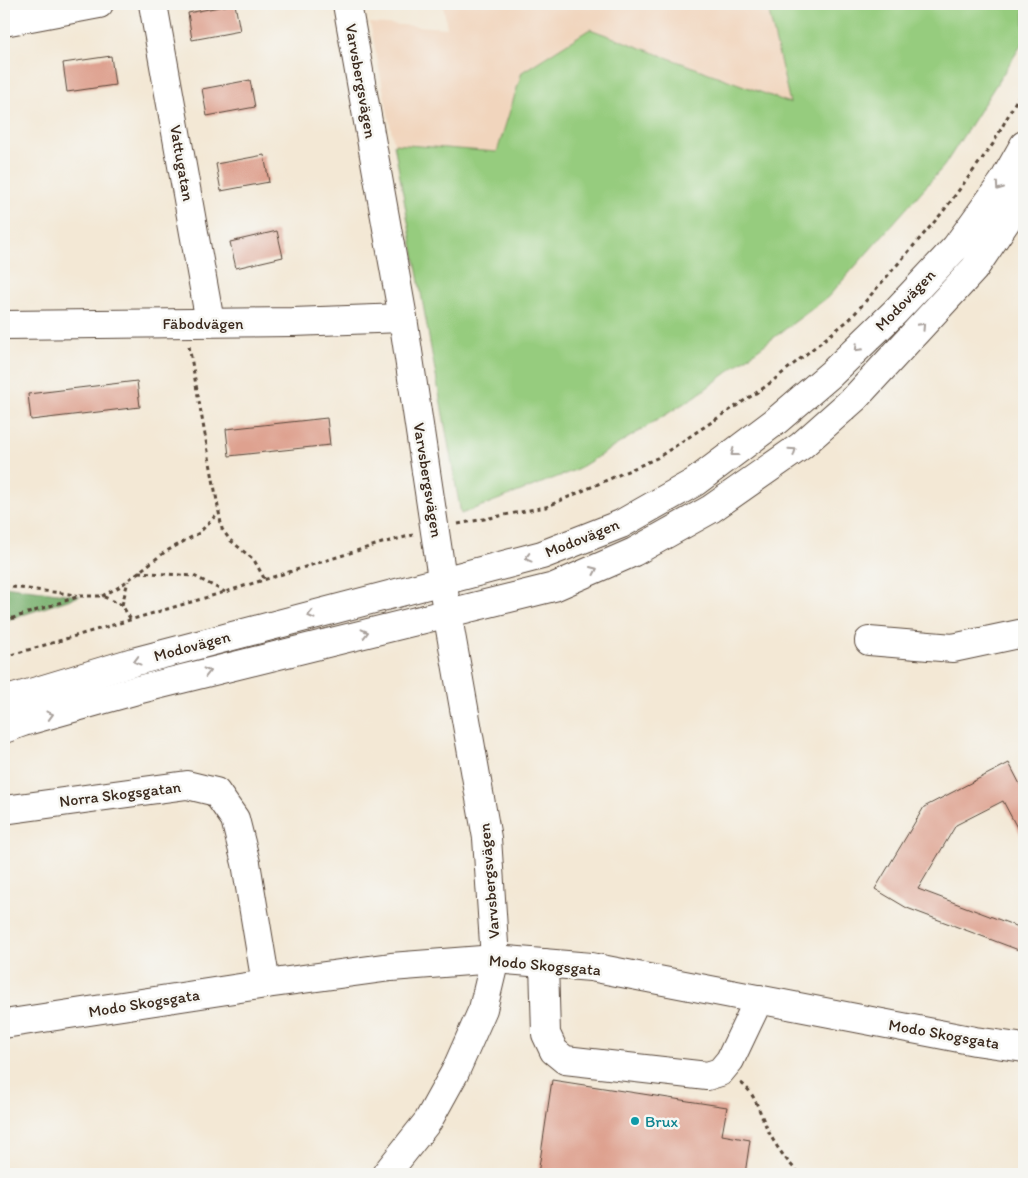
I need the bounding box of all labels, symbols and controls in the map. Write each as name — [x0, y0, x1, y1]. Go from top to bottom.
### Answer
street label: Varvsbergsvägen — [342, 22, 380, 140]
street label: Vattugatan — [166, 123, 198, 203]
one-way arrow — [996, 181, 1005, 191]
street label: Modovägen — [871, 265, 939, 335]
street label: Fäbodvägen — [162, 314, 244, 333]
one-way arrow — [916, 322, 925, 331]
one-way arrow — [855, 342, 864, 351]
street label: Varvsbergsvägen — [410, 421, 446, 539]
one-way arrow — [730, 447, 740, 456]
one-way arrow — [788, 448, 797, 457]
street label: Modovägen — [542, 515, 622, 561]
one-way arrow — [525, 553, 533, 563]
one-way arrow — [589, 565, 598, 576]
one-way arrow — [307, 609, 315, 620]
street label: Modovägen — [152, 627, 232, 665]
one-way arrow — [360, 628, 369, 639]
one-way arrow — [133, 655, 141, 666]
one-way arrow — [203, 668, 211, 678]
one-way arrow — [46, 710, 54, 720]
street label: Norra Skogsgatan — [58, 777, 182, 811]
street label: Varvsbergsvägen — [474, 822, 504, 940]
street label: Modo Skogsgata — [488, 951, 602, 979]
street label: Modo Skogsgata — [87, 985, 201, 1021]
street label: Modo Skogsgata — [887, 1015, 1001, 1053]
place label: Brux — [645, 1112, 679, 1131]
marker: Brux — [629, 1115, 641, 1127]

